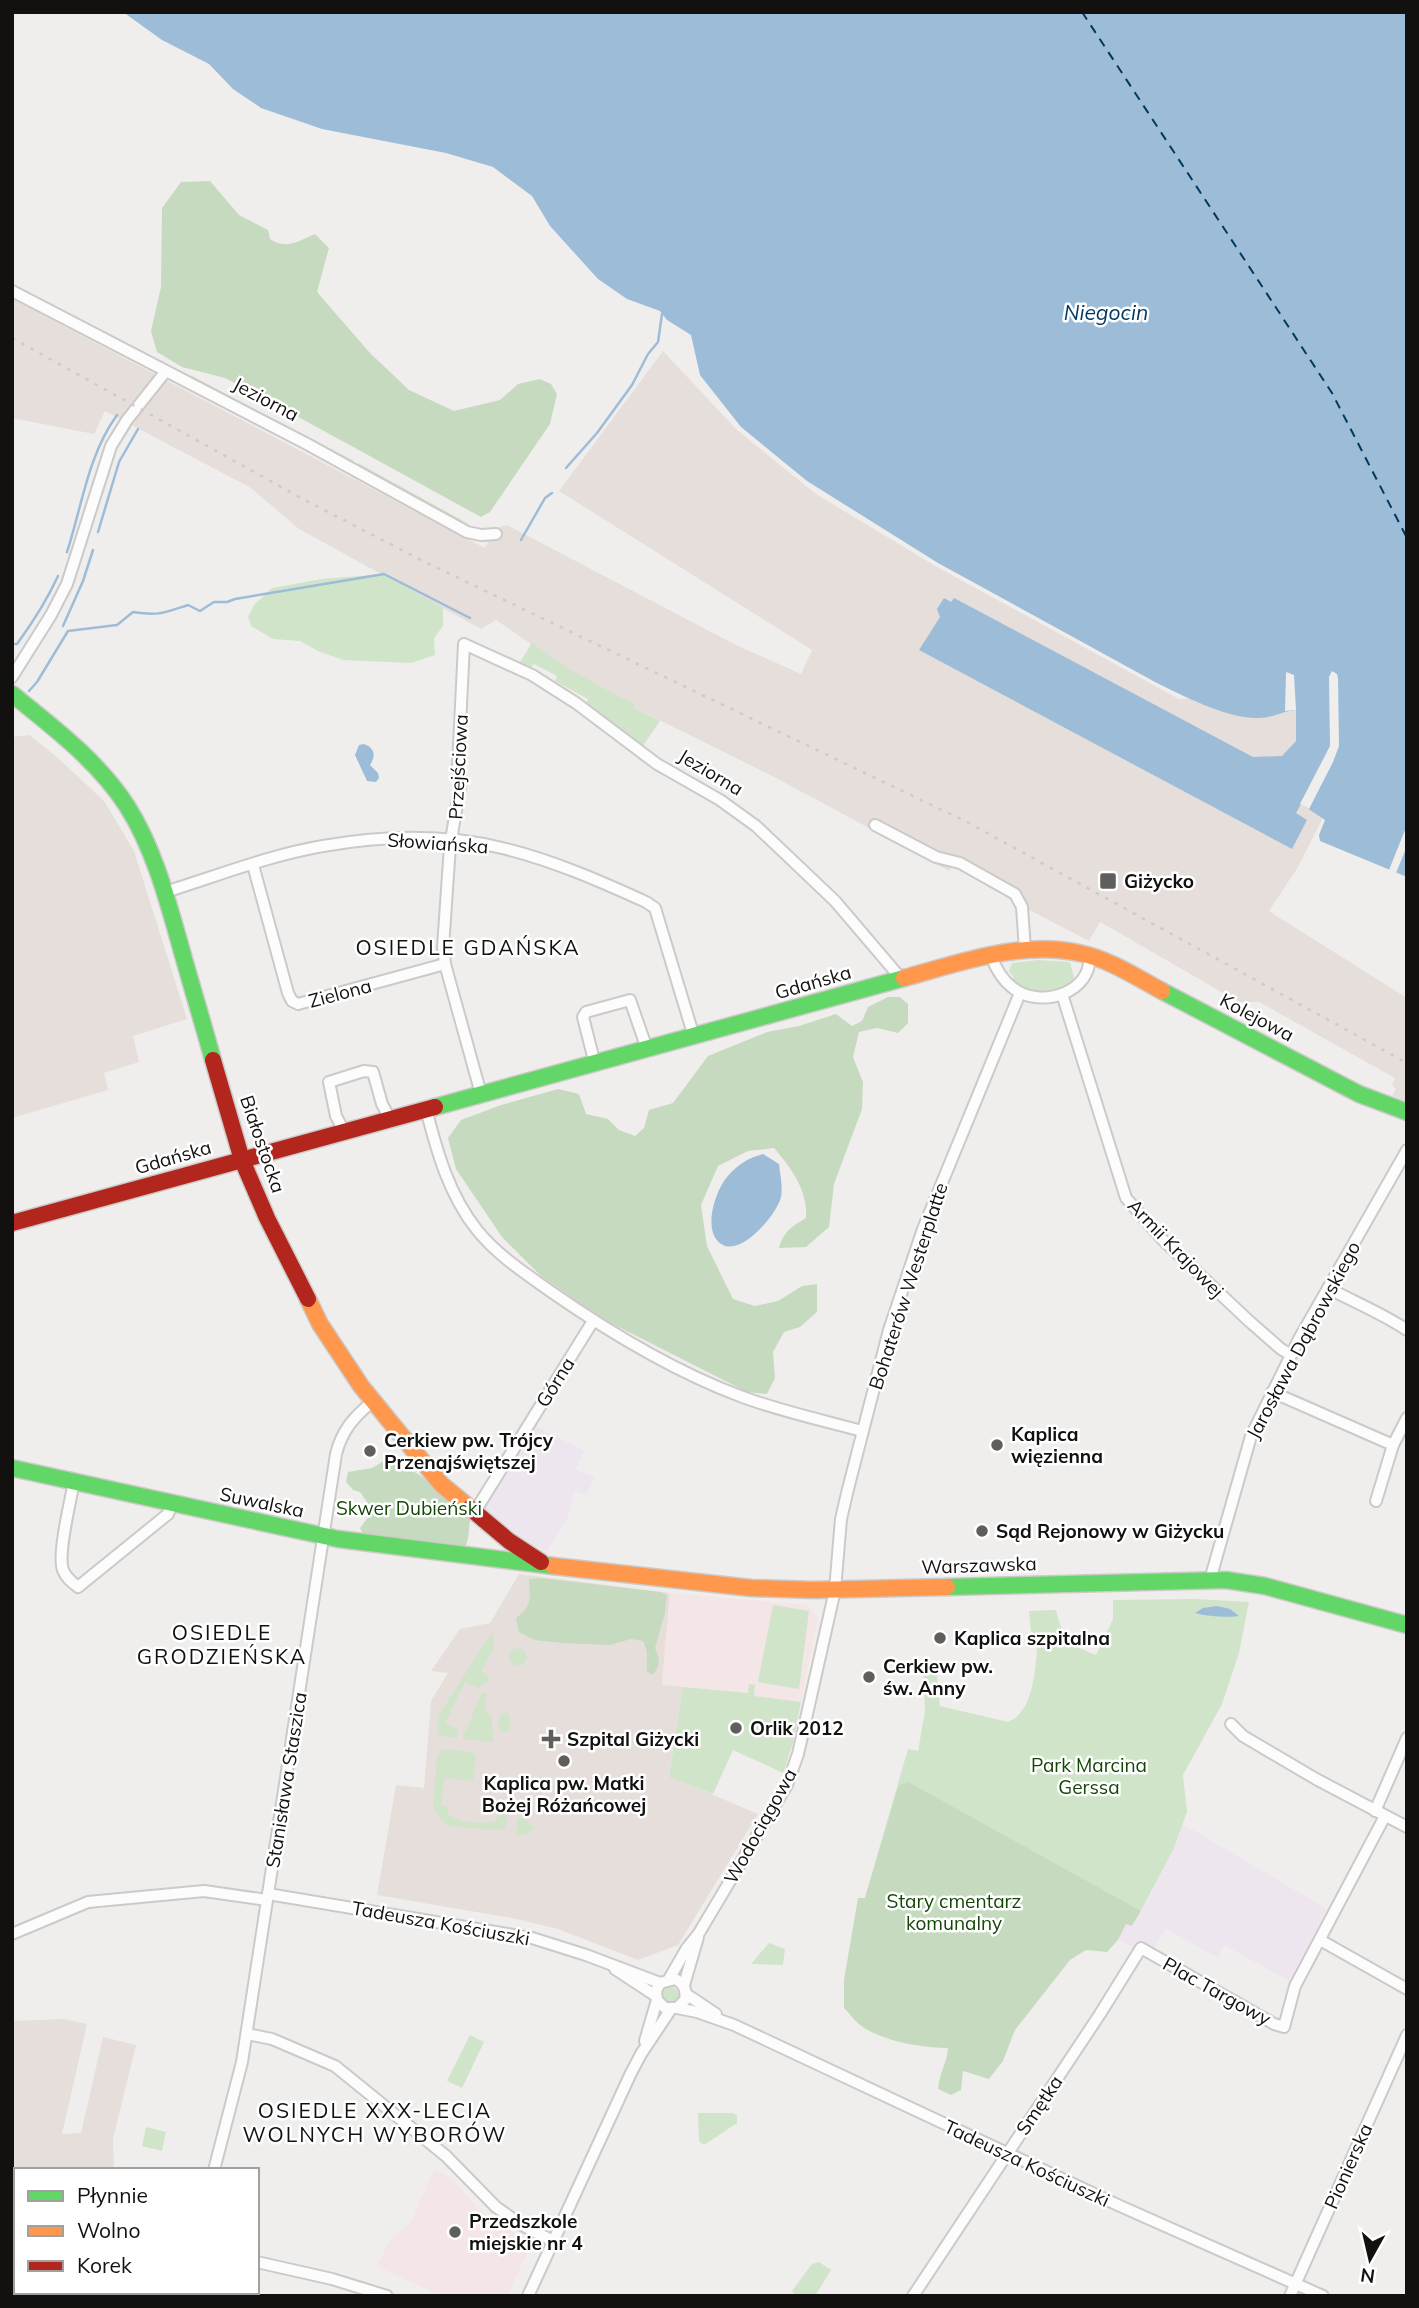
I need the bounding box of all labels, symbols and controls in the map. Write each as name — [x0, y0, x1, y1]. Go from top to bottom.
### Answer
water label: Niegocin — [1064, 299, 1148, 325]
street label: Jeziorna — [229, 372, 303, 426]
street label: Przejściowa — [443, 714, 473, 820]
street label: Jeziorna — [674, 743, 748, 801]
street label: Słowiańska — [387, 828, 489, 858]
place label: Giżycko — [1124, 869, 1194, 893]
marker: Giżycko — [1098, 871, 1118, 891]
district label: OSIEDLE GDAŃSKA — [355, 934, 581, 960]
street label: Gdańska — [772, 960, 854, 1004]
street label: Zielona — [306, 973, 374, 1013]
street label: Kolejowa — [1216, 988, 1298, 1046]
street label: Białostocka — [235, 1092, 291, 1196]
street label: Gdańska — [132, 1135, 214, 1179]
street label: Bohaterów Westerplatte — [863, 1179, 953, 1393]
street label: Armii Krajowej — [1123, 1194, 1229, 1302]
street label: Jarosława Dąbrowskiego — [1241, 1237, 1365, 1443]
street label: Górna — [530, 1353, 580, 1411]
place label: Kaplica więzienna — [1011, 1422, 1103, 1468]
place label: Cerkiew pw. Trójcy Przenajświętszej — [384, 1428, 554, 1474]
marker: Kaplica więzienna — [989, 1437, 1005, 1453]
marker: Cerkiew pw. Trójcy Przenajświętszej — [362, 1443, 378, 1459]
street label: Suwalska — [218, 1481, 306, 1523]
park label: Skwer Dubieński — [336, 1496, 482, 1520]
place label: Sąd Rejonowy w Giżycku — [996, 1519, 1224, 1543]
marker: Sąd Rejonowy w Giżycku — [974, 1523, 990, 1539]
street label: Warszawska — [921, 1551, 1037, 1579]
district label: OSIEDLE GRODZIEŃSKA — [137, 1619, 307, 1669]
place label: Kaplica szpitalna — [954, 1626, 1110, 1650]
marker: Kaplica szpitalna — [932, 1630, 948, 1646]
place label: Cerkiew pw. św. Anny — [883, 1654, 993, 1700]
marker: Cerkiew pw. św. Anny — [861, 1669, 877, 1685]
street label: Stanisława Staszica — [260, 1690, 312, 1870]
place label: Orlik 2012 — [750, 1716, 844, 1740]
marker: Orlik 2012 — [728, 1720, 744, 1736]
place label: Szpital Giżycki — [567, 1727, 699, 1751]
marker: Szpital Giżycki — [541, 1729, 561, 1749]
marker: Kaplica pw. Matki Bożej Różańcowej — [556, 1753, 572, 1769]
park label: Park Marcina Gerssa — [1031, 1753, 1147, 1799]
street label: Wodociągowa — [718, 1764, 802, 1888]
place label: Kaplica pw. Matki Bożej Różańcowej — [482, 1771, 646, 1817]
park label: Stary cmentarz komunalny — [887, 1889, 1022, 1935]
street label: Tadeusza Kościuszki — [350, 1896, 532, 1950]
street label: Plac Targowy — [1159, 1951, 1275, 2031]
street label: Smętka — [1010, 2071, 1068, 2139]
district label: OSIEDLE XXX-LECIA WOLNYCH WYBORÓW — [243, 2097, 507, 2147]
street label: Tadeusza Kościuszki — [940, 2114, 1114, 2212]
street label: Pionierska — [1319, 2120, 1377, 2212]
legend — [14, 2168, 259, 2294]
text: Płynnie — [77, 2182, 148, 2208]
place label: Przedszkole miejskie nr 4 — [469, 2209, 583, 2255]
text: Wolno — [77, 2217, 140, 2243]
marker: Przedszkole miejskie nr 4 — [447, 2224, 463, 2240]
north arrow — [1335, 2224, 1405, 2294]
text: Korek — [77, 2252, 132, 2278]
text: N — [1359, 2263, 1376, 2289]

